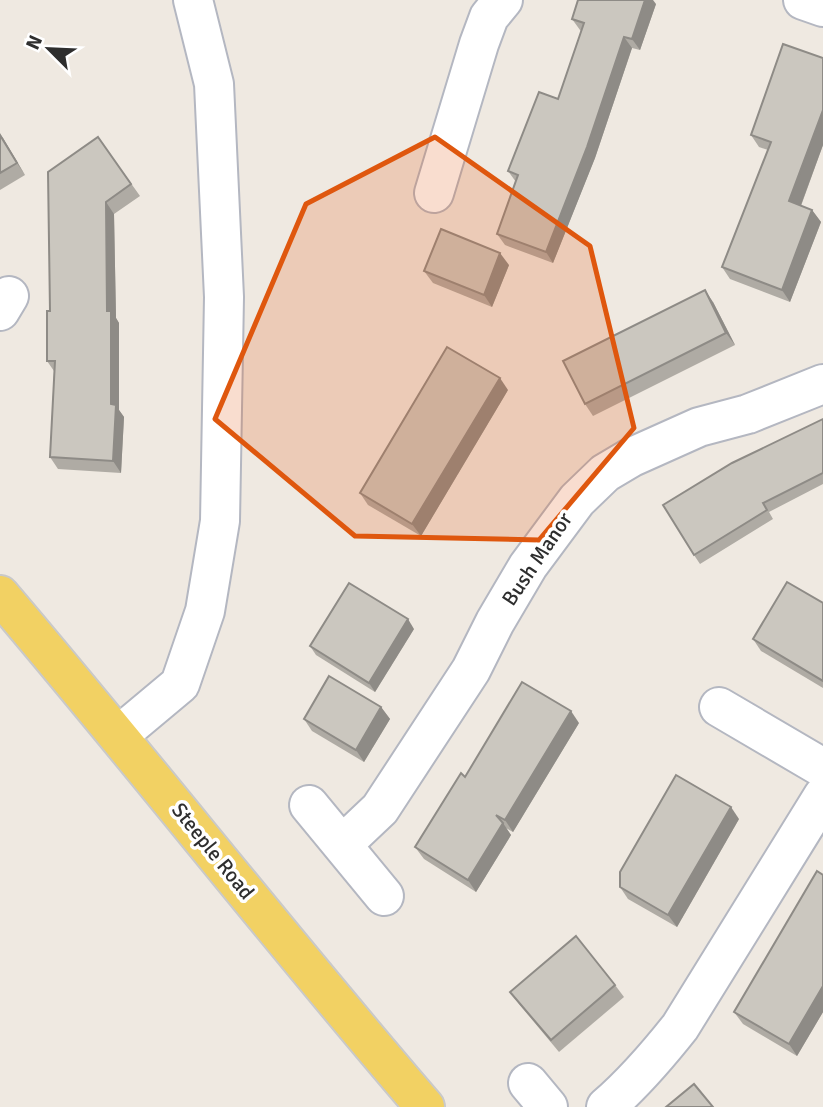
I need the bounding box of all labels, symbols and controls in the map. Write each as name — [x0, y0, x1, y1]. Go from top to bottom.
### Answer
north arrow — [14, 14, 84, 84]
text: N — [21, 32, 48, 53]
street label: Bush Manor — [496, 507, 578, 611]
street label: Steeple Road — [166, 797, 260, 905]

